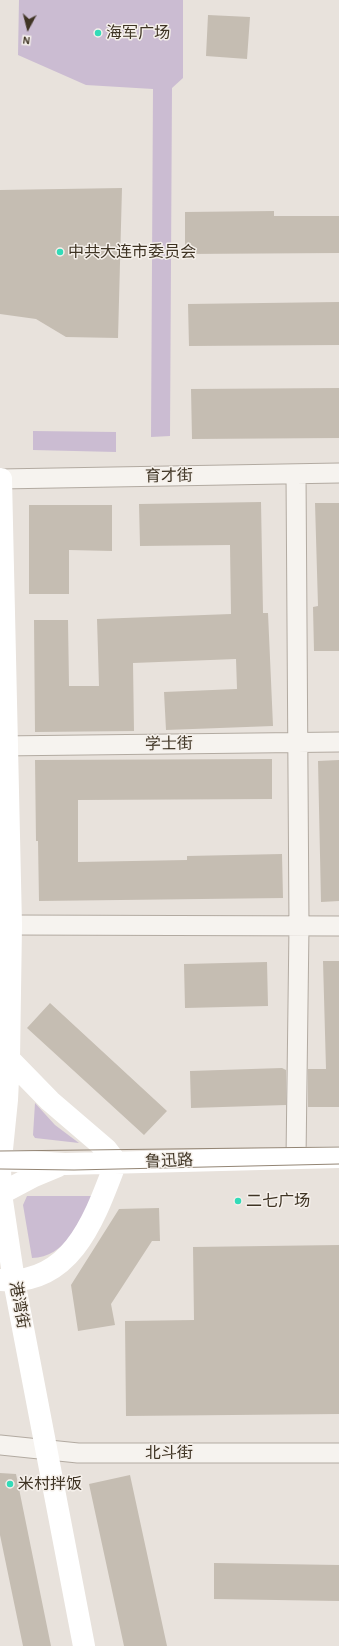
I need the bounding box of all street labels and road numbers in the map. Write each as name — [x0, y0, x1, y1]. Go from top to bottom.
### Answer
street label: 育才街 — [145, 466, 193, 486]
street label: 学士街 — [145, 734, 193, 754]
street label: 鲁迅路 — [145, 1151, 193, 1171]
street label: 港湾街 — [5, 1280, 33, 1330]
street label: 北斗街 — [145, 1443, 193, 1463]

